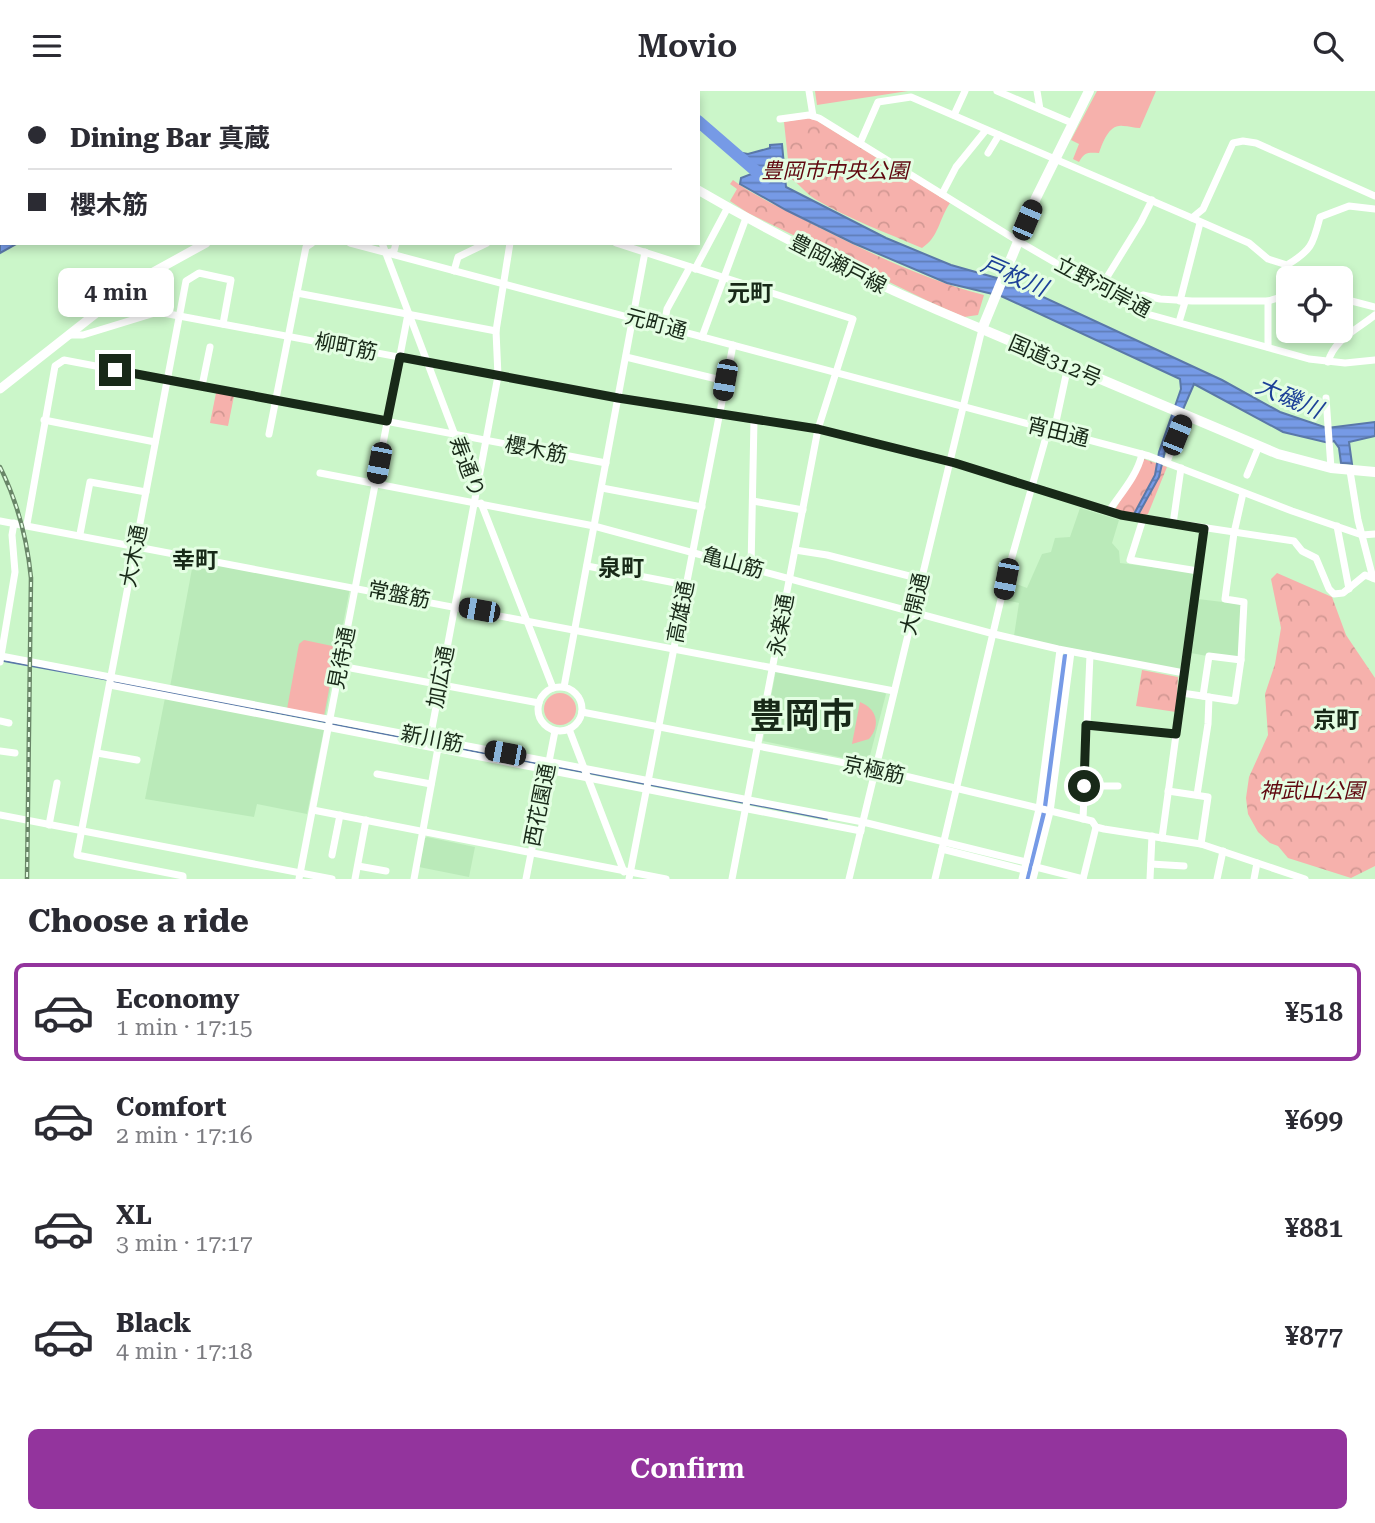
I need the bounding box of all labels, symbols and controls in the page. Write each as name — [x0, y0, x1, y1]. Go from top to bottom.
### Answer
icon: menu — [28, 27, 66, 65]
text: Movio — [638, 27, 737, 65]
icon: search — [1309, 27, 1347, 65]
text: Dining Bar 真蔵 — [70, 123, 270, 153]
park label: 豊岡市中央公園 — [762, 159, 911, 183]
text: 櫻木筋 — [70, 190, 148, 220]
car — [1010, 197, 1045, 243]
street label: 豊岡瀬戸線 — [786, 229, 890, 299]
water label: 戸枚川 — [977, 250, 1054, 303]
street label: 立野河岸通 — [1051, 252, 1155, 322]
map controls — [1276, 266, 1353, 343]
button: locate — [1276, 266, 1353, 343]
callout: 4 min — [57, 268, 173, 317]
text: 4 min — [84, 279, 148, 306]
district label: 元町 — [727, 280, 773, 307]
street label: 元町通 — [622, 304, 690, 344]
street label: 柳町筋 — [313, 329, 379, 365]
street label: 国道312号 — [1005, 331, 1105, 391]
route end — [99, 354, 131, 386]
car — [712, 357, 739, 403]
water label: 大磯川 — [1252, 372, 1329, 425]
car — [1160, 412, 1195, 458]
street label: 宵田通 — [1025, 413, 1091, 451]
street label: 櫻木筋 — [503, 432, 569, 468]
street label: 寿通り — [445, 433, 489, 501]
car — [365, 440, 394, 486]
street label: 大木通 — [116, 523, 152, 589]
street label: 亀山筋 — [699, 543, 767, 583]
district label: 幸町 — [172, 547, 218, 574]
district label: 泉町 — [598, 555, 644, 582]
car — [992, 556, 1021, 602]
street label: 大開通 — [896, 571, 934, 637]
street label: 常盤筋 — [366, 577, 432, 613]
street label: 高雄通 — [663, 579, 699, 645]
street label: 永楽通 — [764, 592, 798, 658]
car — [457, 596, 502, 624]
street label: 見待通 — [324, 625, 360, 691]
street label: 加広通 — [423, 644, 459, 710]
district label: 豊岡市 — [749, 696, 855, 737]
district label: 京町 — [1313, 707, 1359, 734]
street label: 新川筋 — [399, 721, 465, 757]
car — [483, 739, 528, 767]
street label: 京極筋 — [841, 752, 907, 788]
street label: 西花園通 — [520, 761, 560, 849]
route start — [1068, 770, 1100, 802]
park label: 神武山公園 — [1260, 779, 1367, 803]
text: Choose a ride — [28, 902, 249, 940]
icon: car — [32, 981, 95, 1044]
text: Economy — [116, 984, 239, 1014]
text: ¥518 — [1285, 997, 1343, 1027]
text: 1 min · 17:15 — [116, 1014, 253, 1041]
icon: car — [32, 1089, 95, 1152]
text: Comfort — [116, 1092, 226, 1122]
text: ¥699 — [1285, 1105, 1343, 1135]
text: 2 min · 17:16 — [116, 1122, 253, 1149]
icon: car — [32, 1197, 95, 1260]
text: XL — [116, 1200, 152, 1230]
text: ¥881 — [1285, 1213, 1343, 1243]
text: 3 min · 17:17 — [116, 1230, 253, 1257]
icon: car — [32, 1305, 95, 1368]
text: Black — [116, 1308, 191, 1338]
text: ¥877 — [1285, 1321, 1343, 1351]
text: 4 min · 17:18 — [116, 1338, 253, 1365]
button: Confirm — [28, 1429, 1347, 1509]

